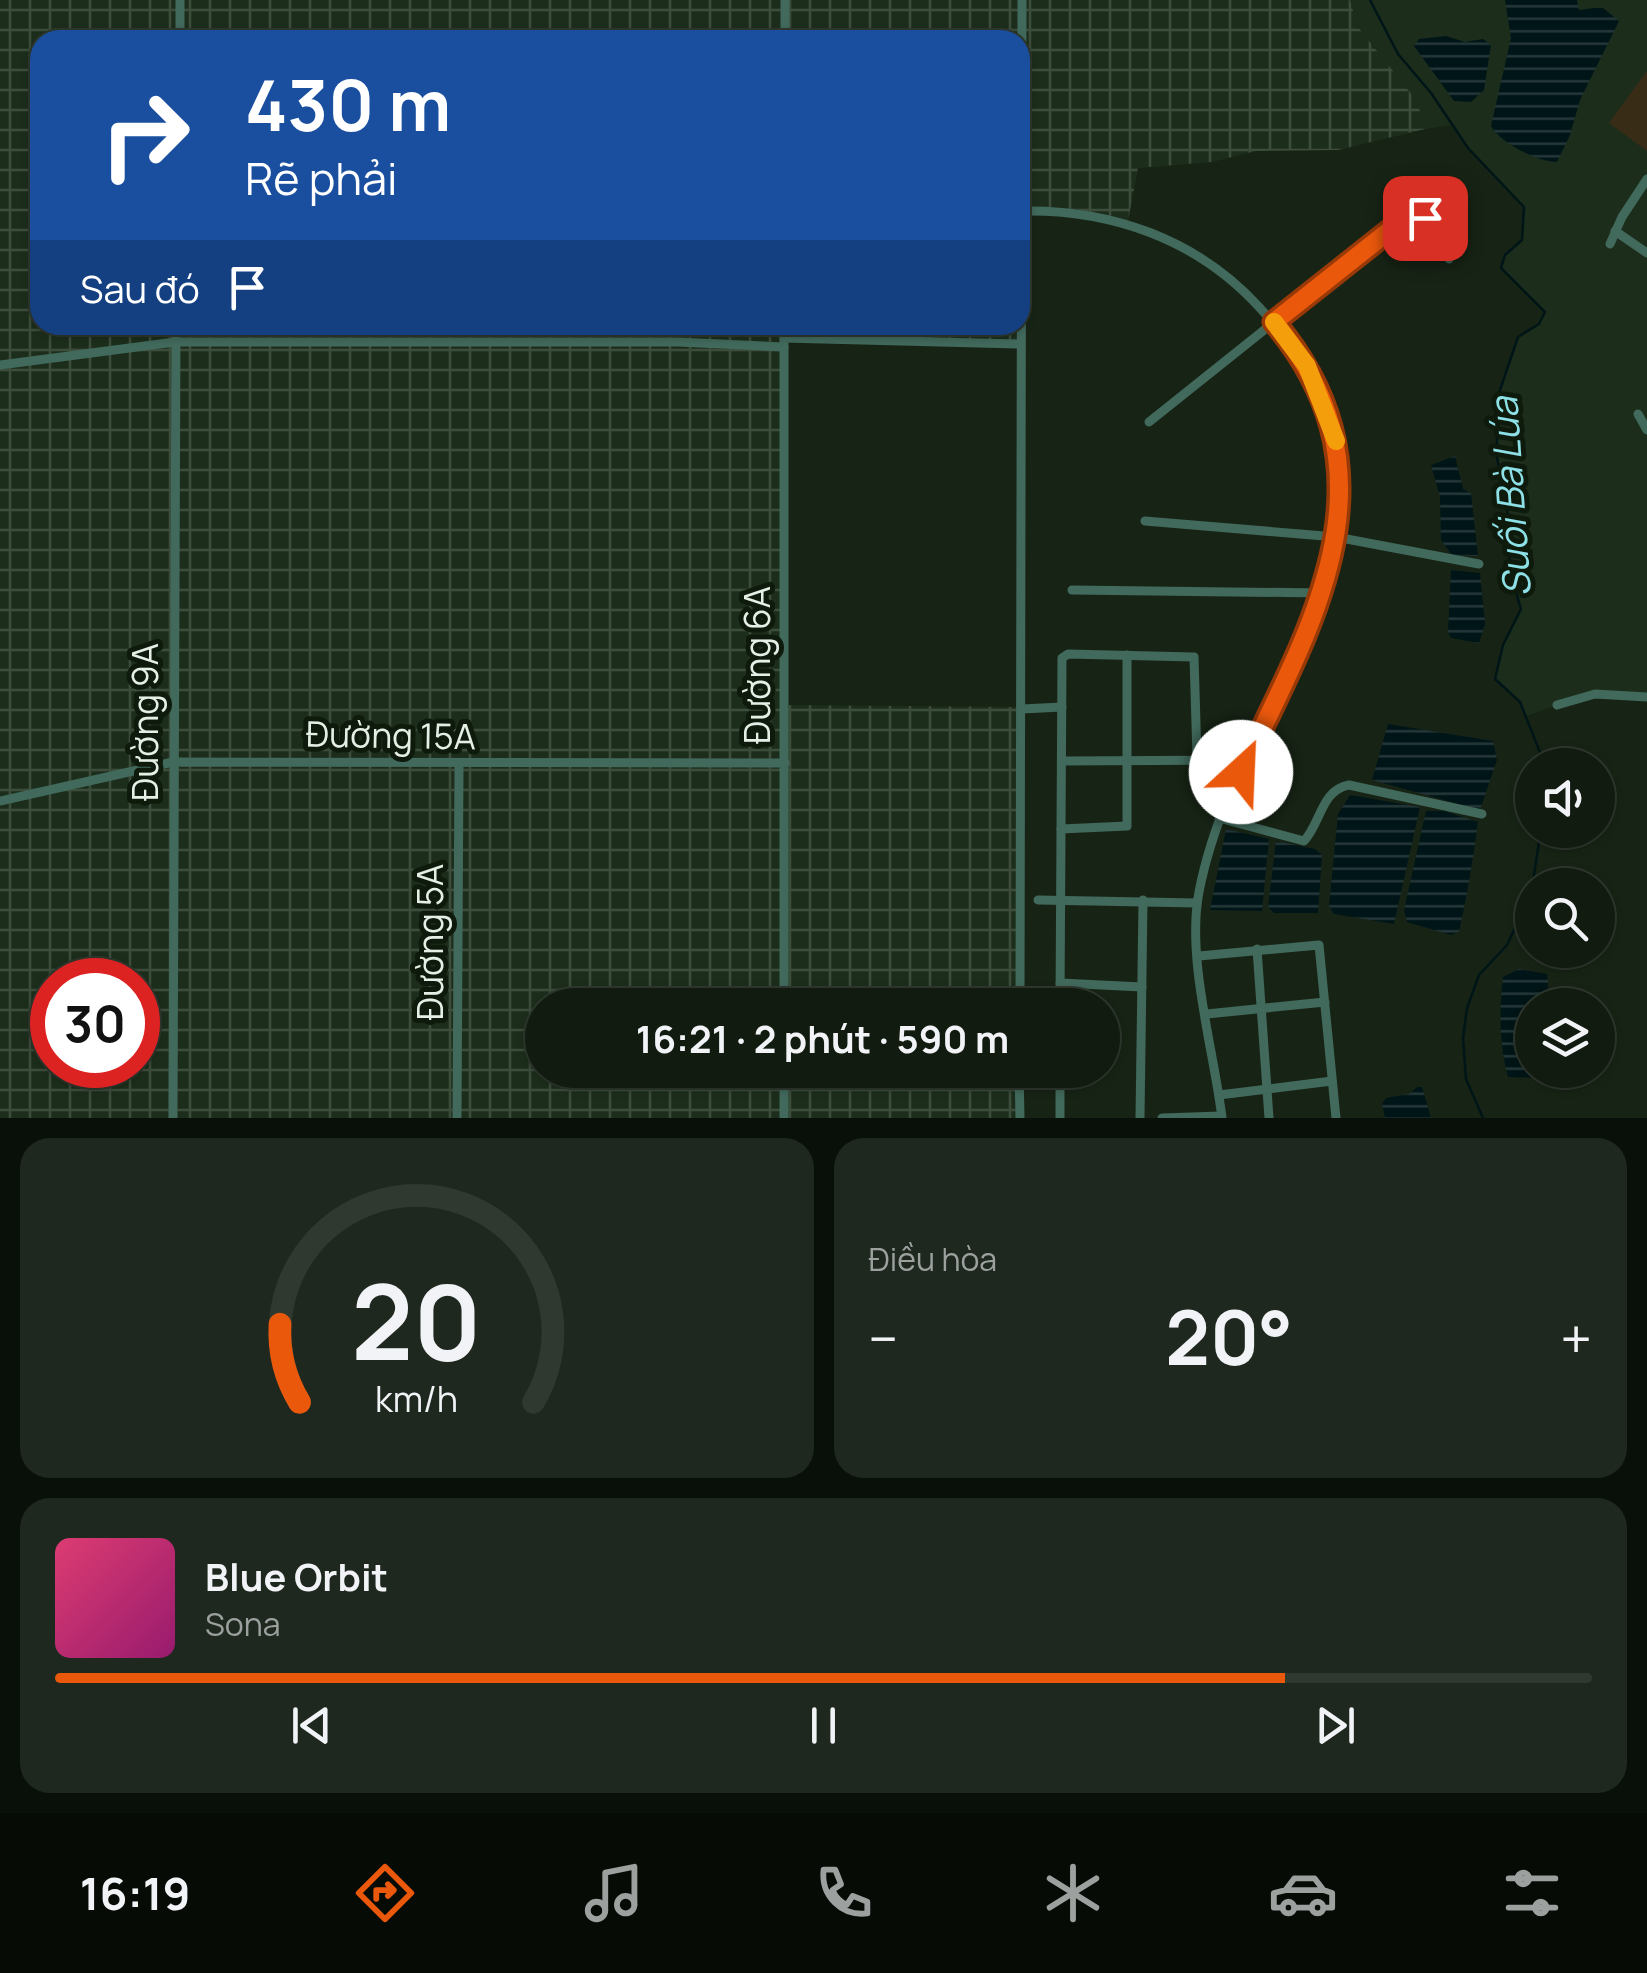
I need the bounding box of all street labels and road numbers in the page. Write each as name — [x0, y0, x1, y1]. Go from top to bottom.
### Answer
street label: Đường 6A — [733, 586, 781, 744]
street label: Đường 9A — [121, 643, 169, 801]
street label: Đường 15A — [306, 710, 476, 760]
street label: Đường 5A — [406, 864, 454, 1020]

